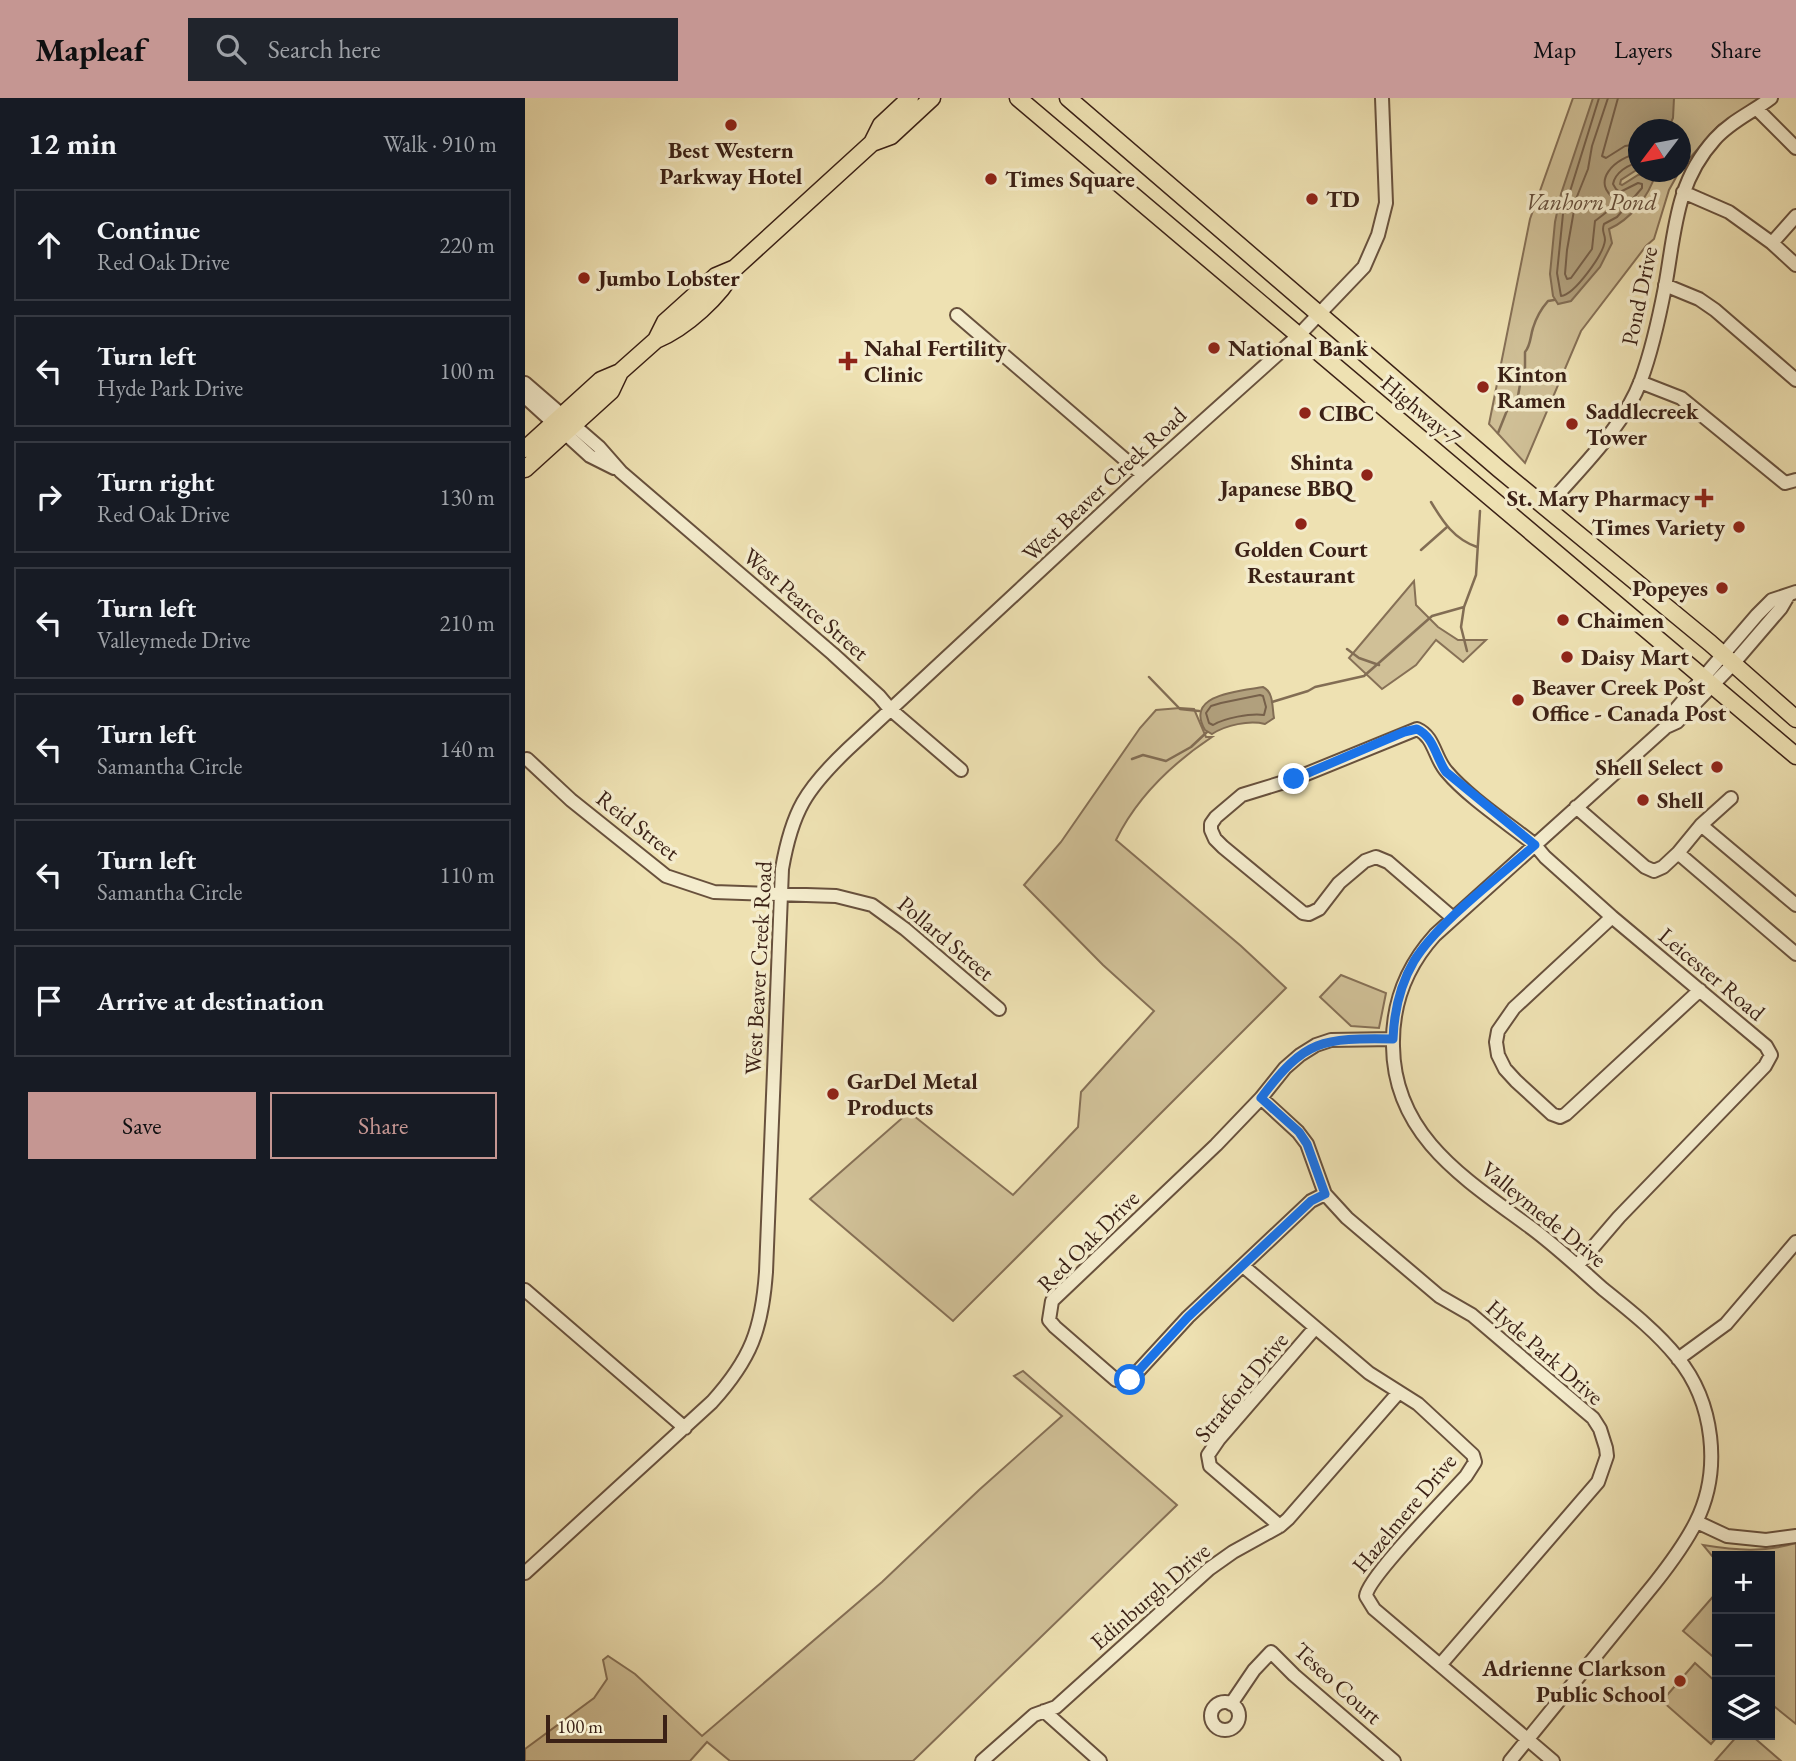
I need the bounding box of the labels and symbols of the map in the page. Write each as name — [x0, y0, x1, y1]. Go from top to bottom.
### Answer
marker: Best Western Parkway Hotel — [723, 117, 739, 133]
north arrow — [1628, 119, 1691, 182]
place label: Best Western Parkway Hotel — [660, 135, 803, 191]
place label: Times Square — [1005, 164, 1135, 194]
marker: Times Square — [983, 171, 999, 187]
place label: TD — [1326, 184, 1360, 214]
water label: Vanhorn Pond — [1525, 186, 1657, 217]
marker: TD — [1304, 191, 1320, 207]
street label: Pond Drive — [1614, 244, 1664, 348]
place label: Jumbo Lobster — [596, 263, 740, 293]
marker: Jumbo Lobster — [576, 270, 592, 286]
place label: Nahal Fertility Clinic — [864, 333, 1008, 389]
place label: National Bank — [1228, 333, 1369, 363]
marker: National Bank — [1206, 340, 1222, 356]
marker: Nahal Fertility Clinic — [838, 351, 858, 371]
place label: Kinton Ramen — [1497, 359, 1567, 415]
street label: Highway 7 — [1375, 368, 1468, 453]
marker: Kinton Ramen — [1475, 379, 1491, 395]
place label: Saddlecreek Tower — [1586, 396, 1699, 452]
place label: CIBC — [1319, 398, 1374, 428]
street label: West Beaver Creek Road — [1015, 400, 1193, 568]
marker: CIBC — [1297, 405, 1313, 421]
marker: Saddlecreek Tower — [1564, 416, 1580, 432]
place label: Shinta Japanese BBQ — [1218, 447, 1357, 503]
marker: Shinta Japanese BBQ — [1359, 467, 1375, 483]
place label: St. Mary Pharmacy — [1507, 483, 1691, 513]
marker: St. Mary Pharmacy — [1696, 490, 1712, 506]
place label: Times Variety — [1591, 512, 1726, 542]
marker: Golden Court Restaurant — [1293, 516, 1309, 532]
marker: Times Variety — [1731, 519, 1747, 535]
place label: Golden Court Restaurant — [1234, 534, 1368, 590]
street label: West Pearce Street — [737, 541, 876, 667]
place label: Popeyes — [1632, 573, 1708, 603]
marker: Popeyes — [1714, 580, 1730, 596]
place label: Chaimen — [1577, 605, 1664, 635]
marker: Chaimen — [1555, 612, 1571, 628]
place label: Daisy Mart — [1581, 642, 1689, 672]
marker: Daisy Mart — [1559, 649, 1575, 665]
place label: Beaver Creek Post Office - Canada Post — [1532, 672, 1727, 728]
marker: Beaver Creek Post Office - Canada Post — [1510, 692, 1526, 708]
place label: Shell Select — [1596, 752, 1703, 782]
marker: Shell Select — [1709, 759, 1725, 775]
route end — [1278, 763, 1309, 794]
street label: Reid Street — [590, 783, 686, 867]
place label: Shell — [1657, 785, 1704, 815]
marker: Shell — [1635, 792, 1651, 808]
street label: West Beaver Creek Road — [737, 860, 779, 1076]
street label: Pollard Street — [891, 889, 1001, 988]
street label: Leicester Road — [1653, 921, 1772, 1027]
place label: GarDel Metal Products — [847, 1066, 978, 1122]
marker: GarDel Metal Products — [825, 1086, 841, 1102]
street label: Valleymede Drive — [1475, 1154, 1613, 1274]
street label: Red Oak Drive — [1031, 1183, 1146, 1298]
street label: Hyde Park Drive — [1480, 1293, 1610, 1411]
street label: Stratford Drive — [1187, 1326, 1295, 1448]
route start — [1114, 1364, 1145, 1395]
street label: Hazelmere Drive — [1345, 1447, 1463, 1579]
street label: Edinburgh Drive — [1084, 1536, 1216, 1656]
street label: Teseo Court — [1288, 1635, 1389, 1731]
place label: Adrienne Clarkson Public School — [1481, 1653, 1666, 1709]
marker: Adrienne Clarkson Public School — [1672, 1673, 1688, 1689]
scale bar — [546, 1712, 667, 1744]

